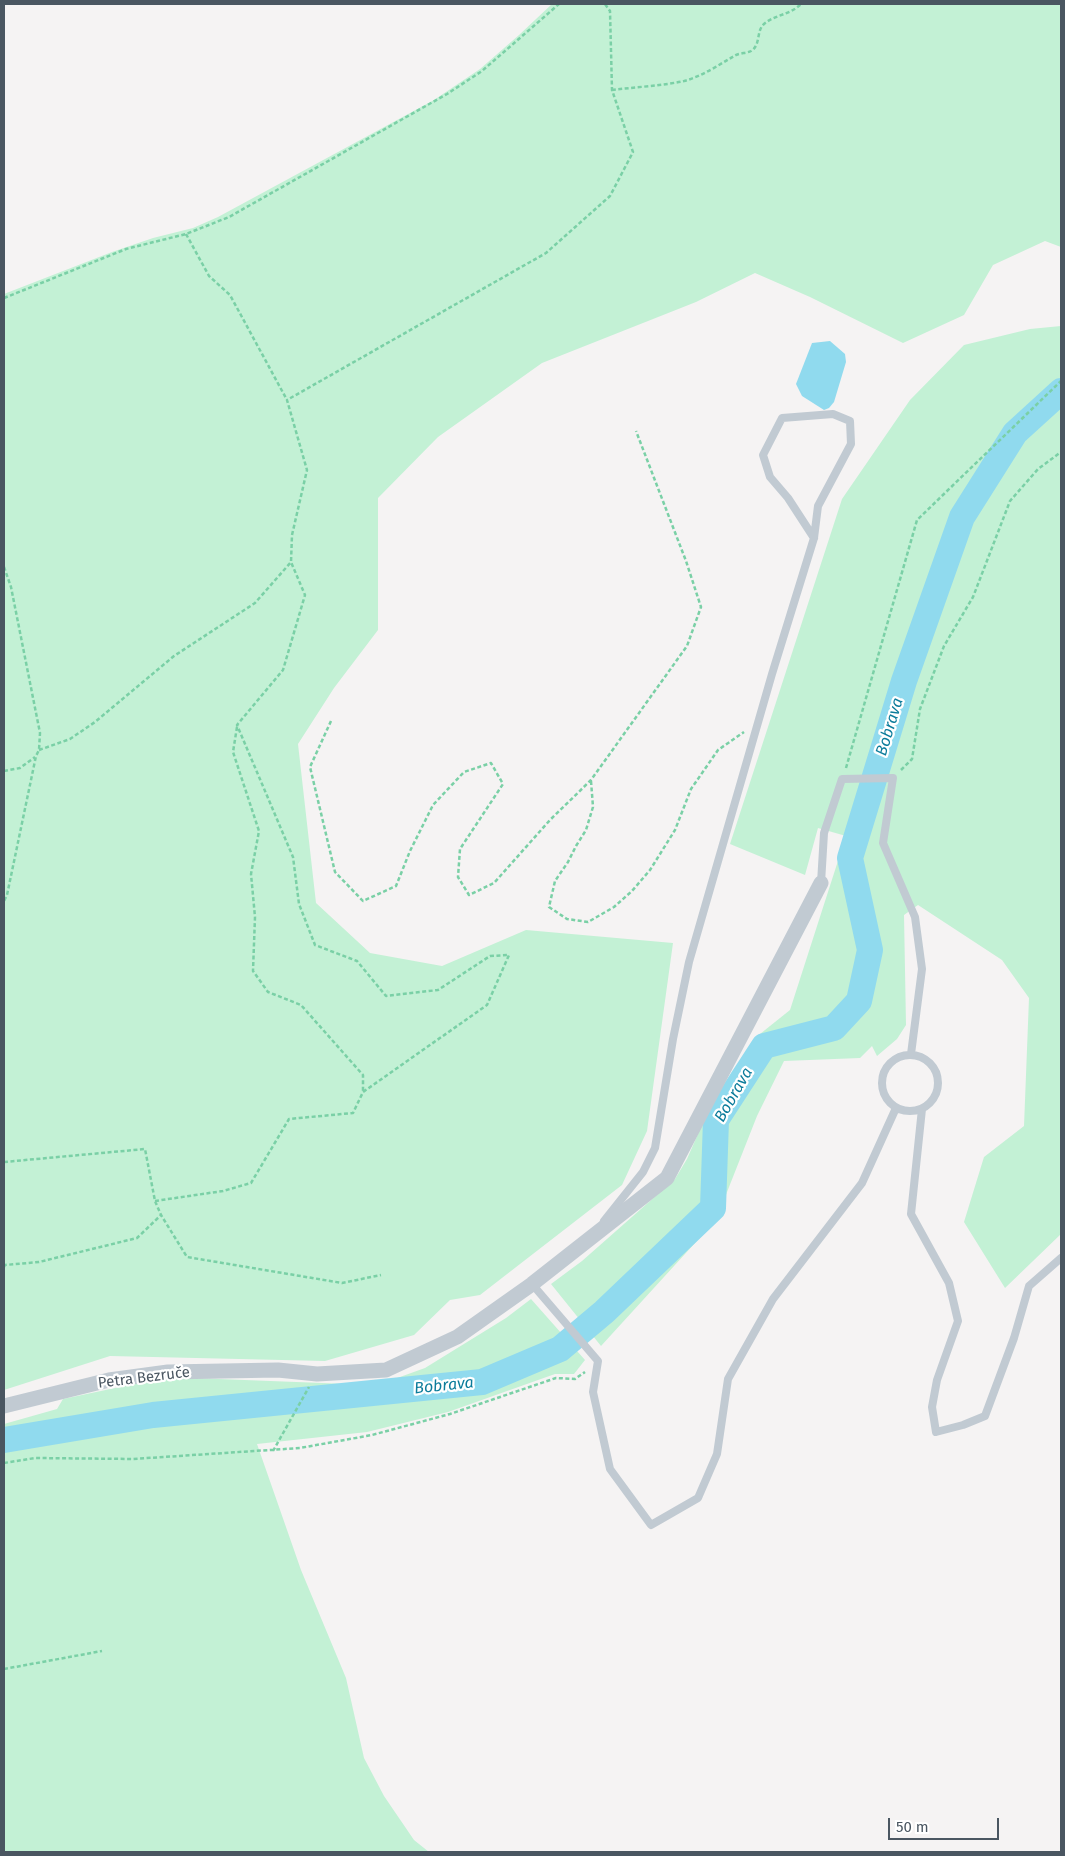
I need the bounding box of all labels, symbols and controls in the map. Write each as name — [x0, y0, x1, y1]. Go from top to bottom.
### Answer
water label: Bobrava — [872, 696, 908, 758]
water label: Bobrava — [711, 1064, 757, 1126]
street label: Petra Bezruče — [97, 1363, 191, 1393]
water label: Bobrava — [413, 1373, 475, 1399]
scale bar — [890, 1808, 1001, 1840]
text: 50 m — [896, 1818, 929, 1836]

